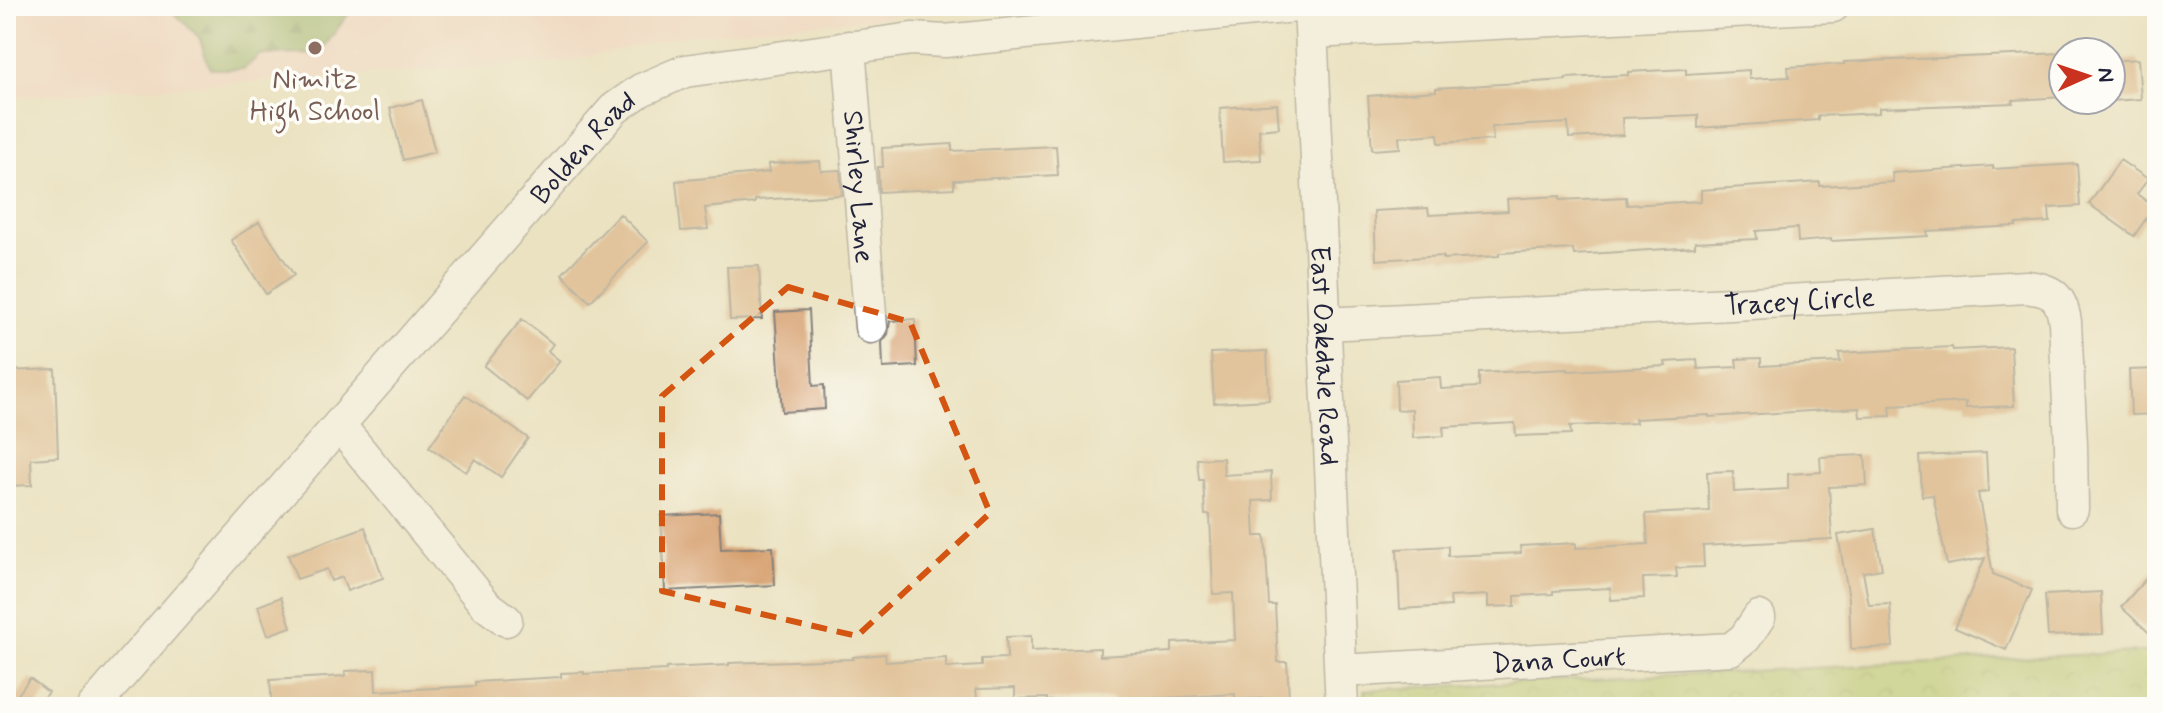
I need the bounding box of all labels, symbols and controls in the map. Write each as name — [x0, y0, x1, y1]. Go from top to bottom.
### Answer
north arrow — [2047, 36, 2127, 116]
marker: Nimitz High School — [306, 39, 324, 57]
place label: Nimitz High School — [250, 62, 380, 134]
text: N — [2091, 67, 2119, 83]
street label: Bolden Road — [523, 83, 644, 213]
street label: Shirley Lane — [833, 109, 882, 265]
street label: East Oakdale Road — [1300, 245, 1347, 467]
street label: Tracey Circle — [1723, 280, 1876, 325]
street label: Dana Court — [1491, 639, 1627, 683]

